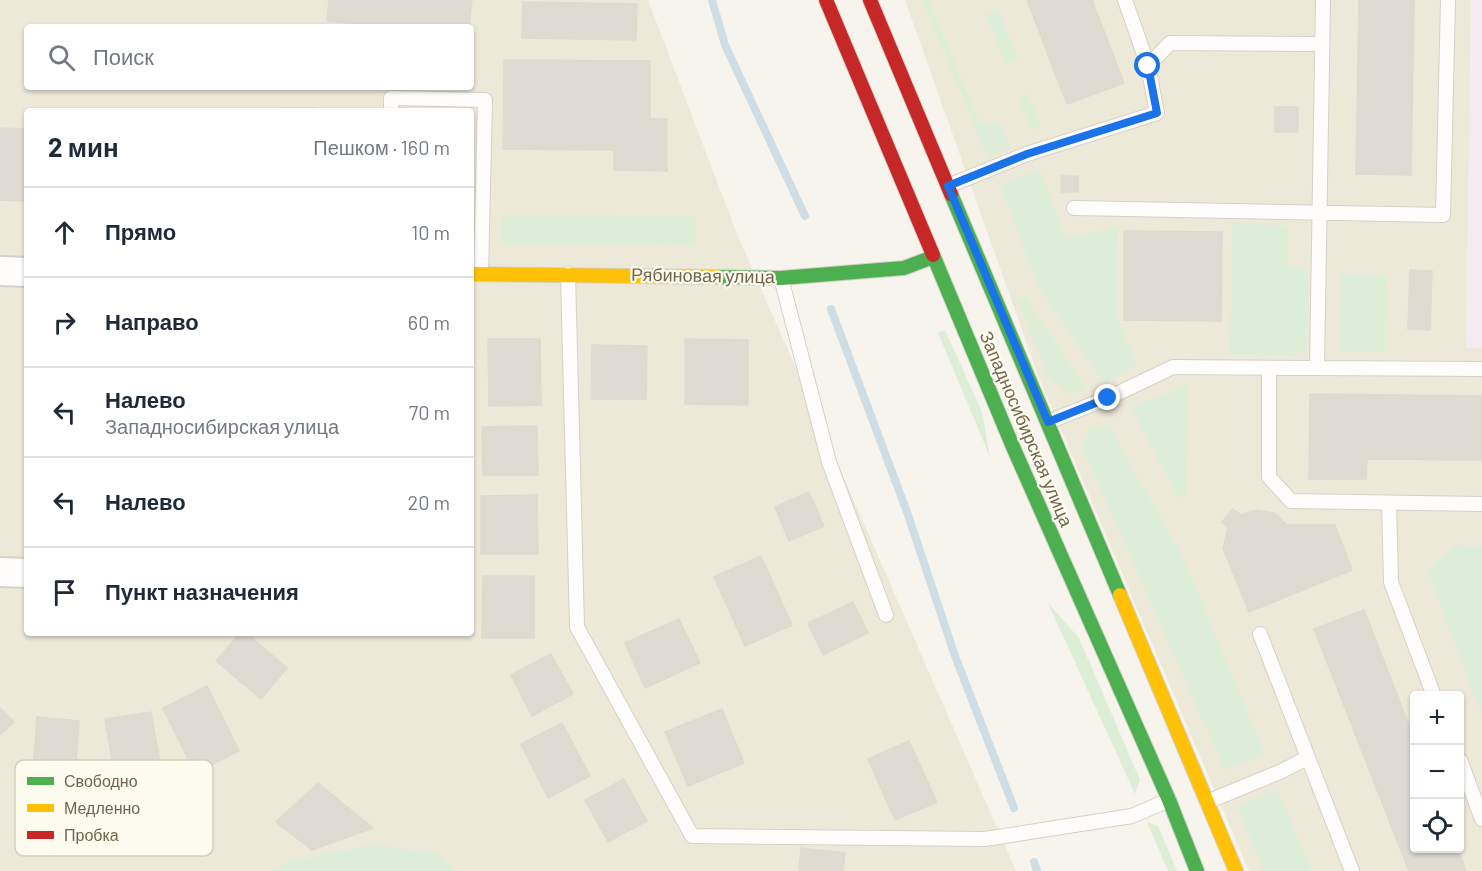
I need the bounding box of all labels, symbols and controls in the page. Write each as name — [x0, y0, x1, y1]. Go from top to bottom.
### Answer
search box — [24, 24, 474, 90]
icon: search — [45, 41, 78, 74]
text: Поиск — [93, 43, 154, 69]
route start — [1134, 52, 1160, 78]
text: 2 мин — [48, 131, 119, 162]
text: Пешком · 160 m — [313, 135, 450, 159]
icon: ahead — [48, 216, 81, 249]
text: Прямо — [105, 218, 176, 244]
text: 10 m — [411, 220, 450, 244]
street label: Рябиновая улица — [631, 263, 776, 287]
icon: right — [48, 306, 81, 339]
text: Направо — [105, 308, 199, 334]
text: 60 m — [408, 310, 450, 334]
street label: Западносибирская улица — [976, 327, 1079, 531]
route end — [1094, 384, 1120, 410]
text: Налево — [105, 386, 186, 412]
icon: left — [48, 396, 81, 429]
text: 70 m — [409, 400, 450, 424]
text: Западносибирская улица — [105, 414, 339, 438]
icon: left — [48, 486, 81, 519]
text: Налево — [105, 488, 186, 514]
text: 20 m — [407, 490, 450, 514]
icon: arrive — [48, 576, 81, 609]
text: Пункт назначения — [105, 578, 299, 604]
map controls — [1410, 691, 1464, 853]
button: + — [1410, 691, 1464, 745]
button: − — [1410, 745, 1464, 799]
legend — [15, 760, 213, 856]
text: Свободно — [64, 771, 138, 790]
text: Медленно — [64, 798, 140, 817]
button: locate — [1410, 799, 1464, 853]
text: Пробка — [64, 825, 119, 844]

